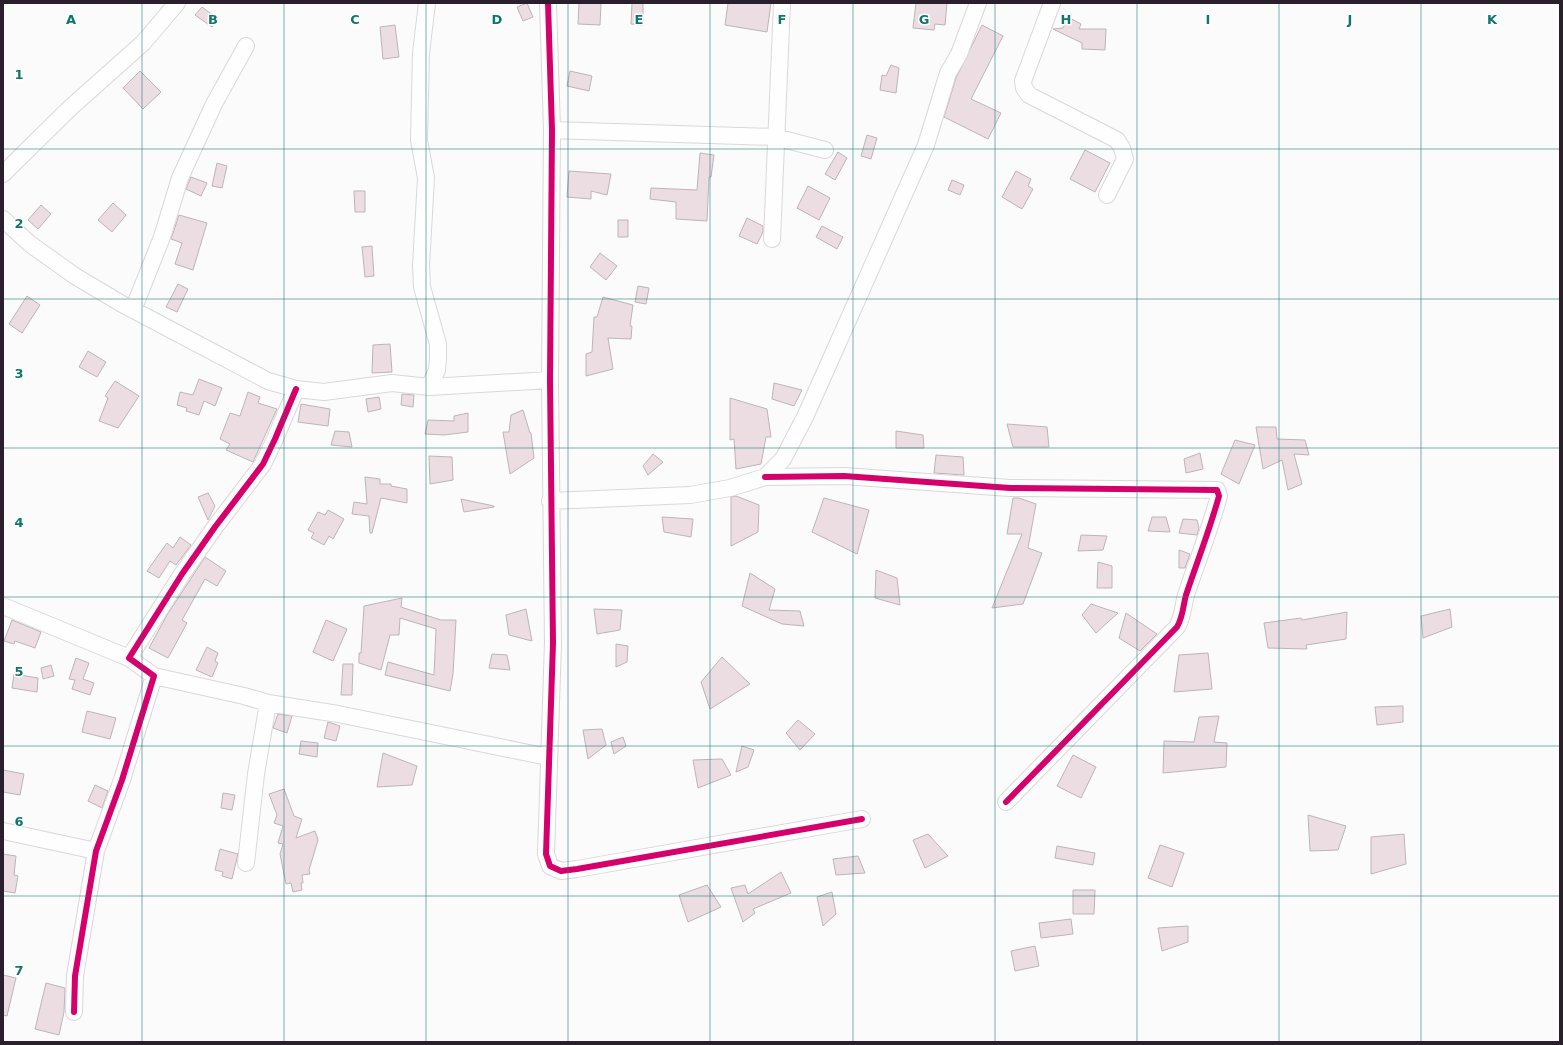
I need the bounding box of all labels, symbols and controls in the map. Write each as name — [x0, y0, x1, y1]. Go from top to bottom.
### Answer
text: A — [66, 12, 76, 27]
text: B — [208, 12, 218, 27]
text: C — [350, 12, 360, 27]
text: D — [492, 12, 503, 27]
text: E — [635, 12, 643, 27]
text: F — [778, 12, 786, 27]
text: G — [919, 12, 929, 27]
text: H — [1061, 12, 1071, 27]
text: I — [1206, 12, 1210, 27]
text: J — [1347, 12, 1352, 27]
text: K — [1487, 12, 1498, 27]
text: 1 — [14, 67, 24, 82]
text: 2 — [14, 216, 24, 231]
text: 3 — [14, 366, 24, 381]
text: 4 — [14, 515, 24, 530]
text: 5 — [14, 664, 24, 679]
text: 6 — [14, 814, 24, 829]
text: 7 — [14, 963, 24, 978]

